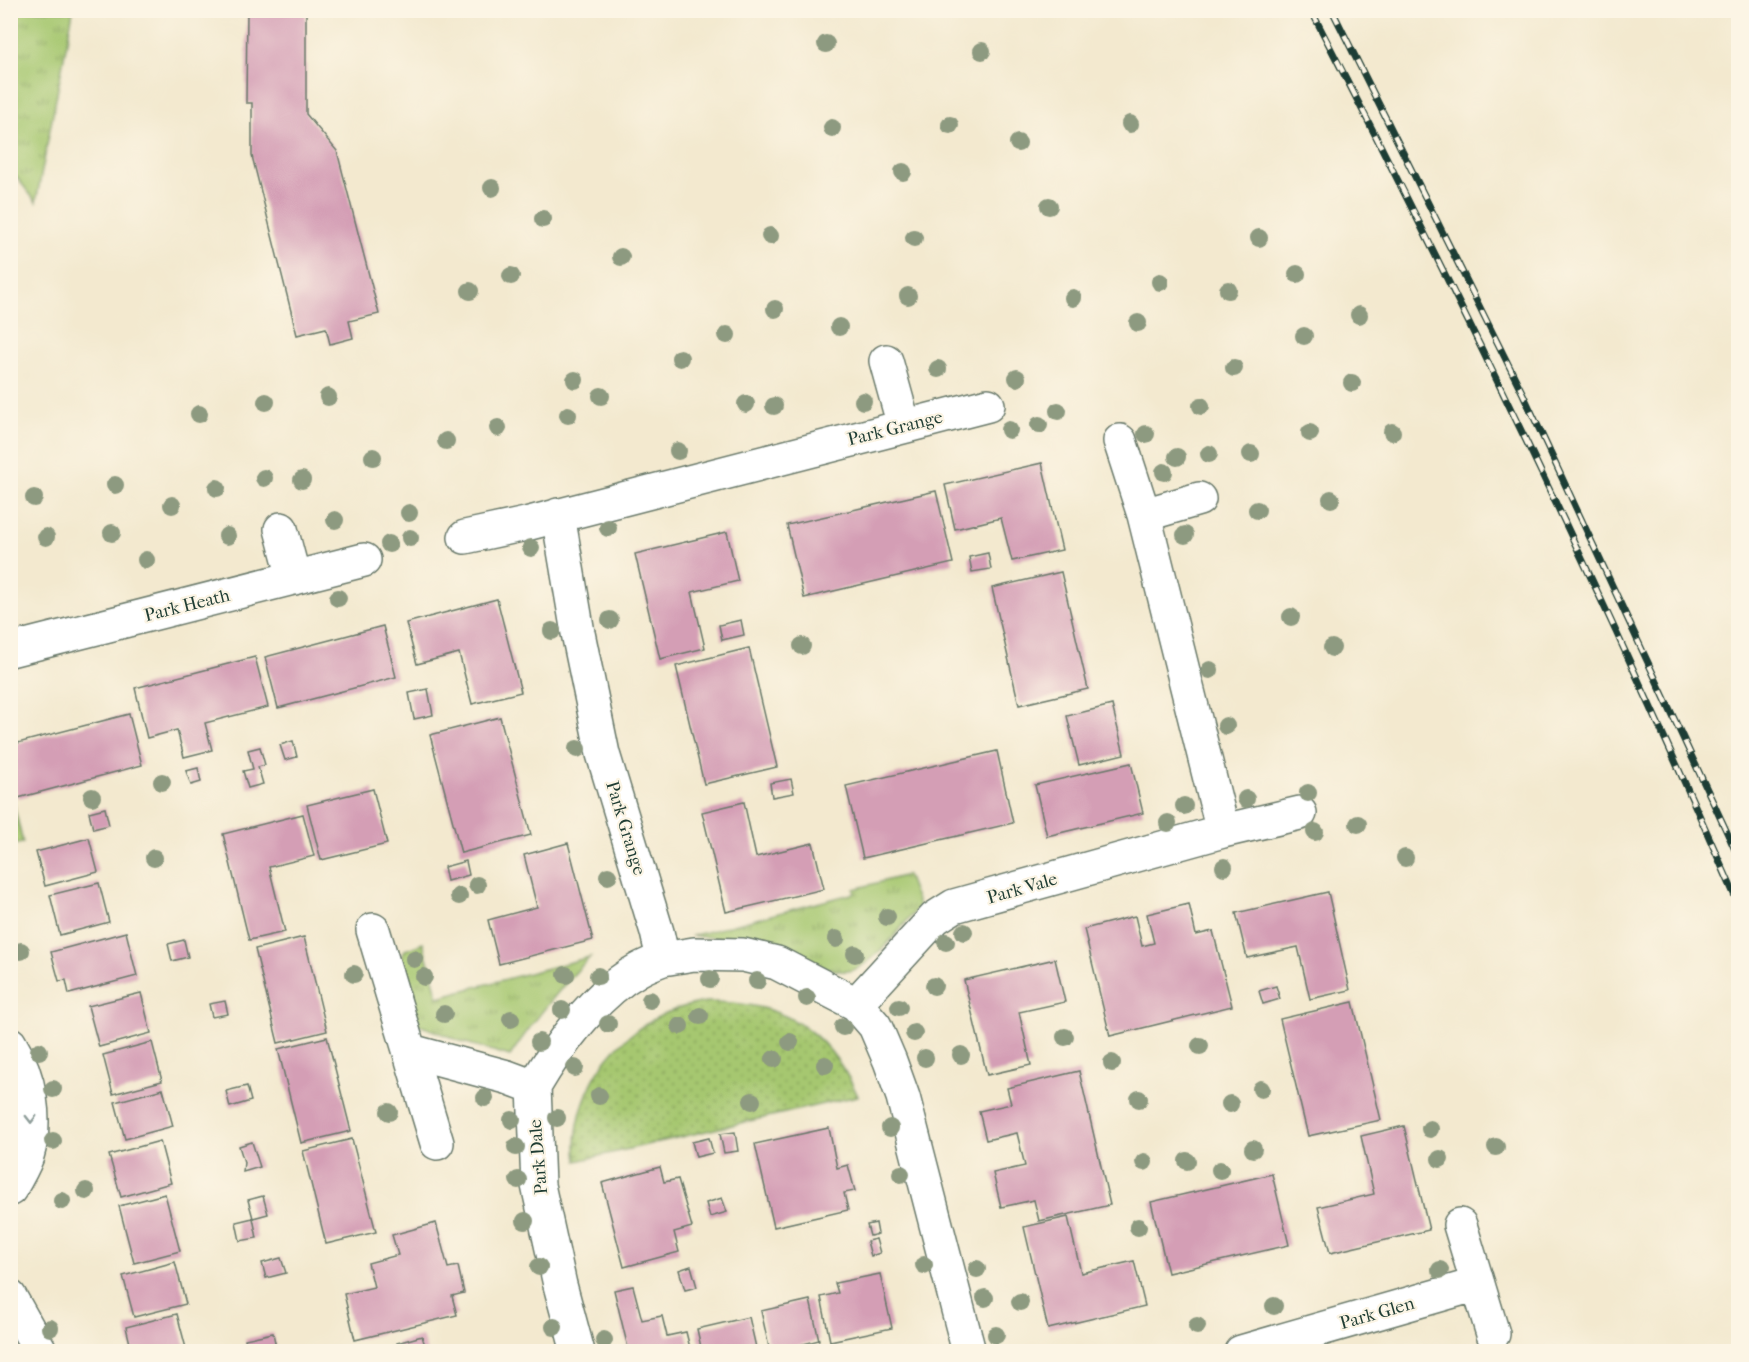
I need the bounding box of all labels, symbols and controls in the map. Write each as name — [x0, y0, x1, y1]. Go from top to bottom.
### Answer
street label: Park Grange — [845, 407, 945, 450]
street label: Park Heath — [142, 585, 232, 626]
street label: Park Grange — [601, 779, 650, 878]
street label: Park Vale — [984, 868, 1060, 909]
one-way arrow — [25, 1115, 37, 1124]
street label: Park Dale — [525, 1118, 552, 1195]
street label: Park Glen — [1337, 1293, 1417, 1334]

